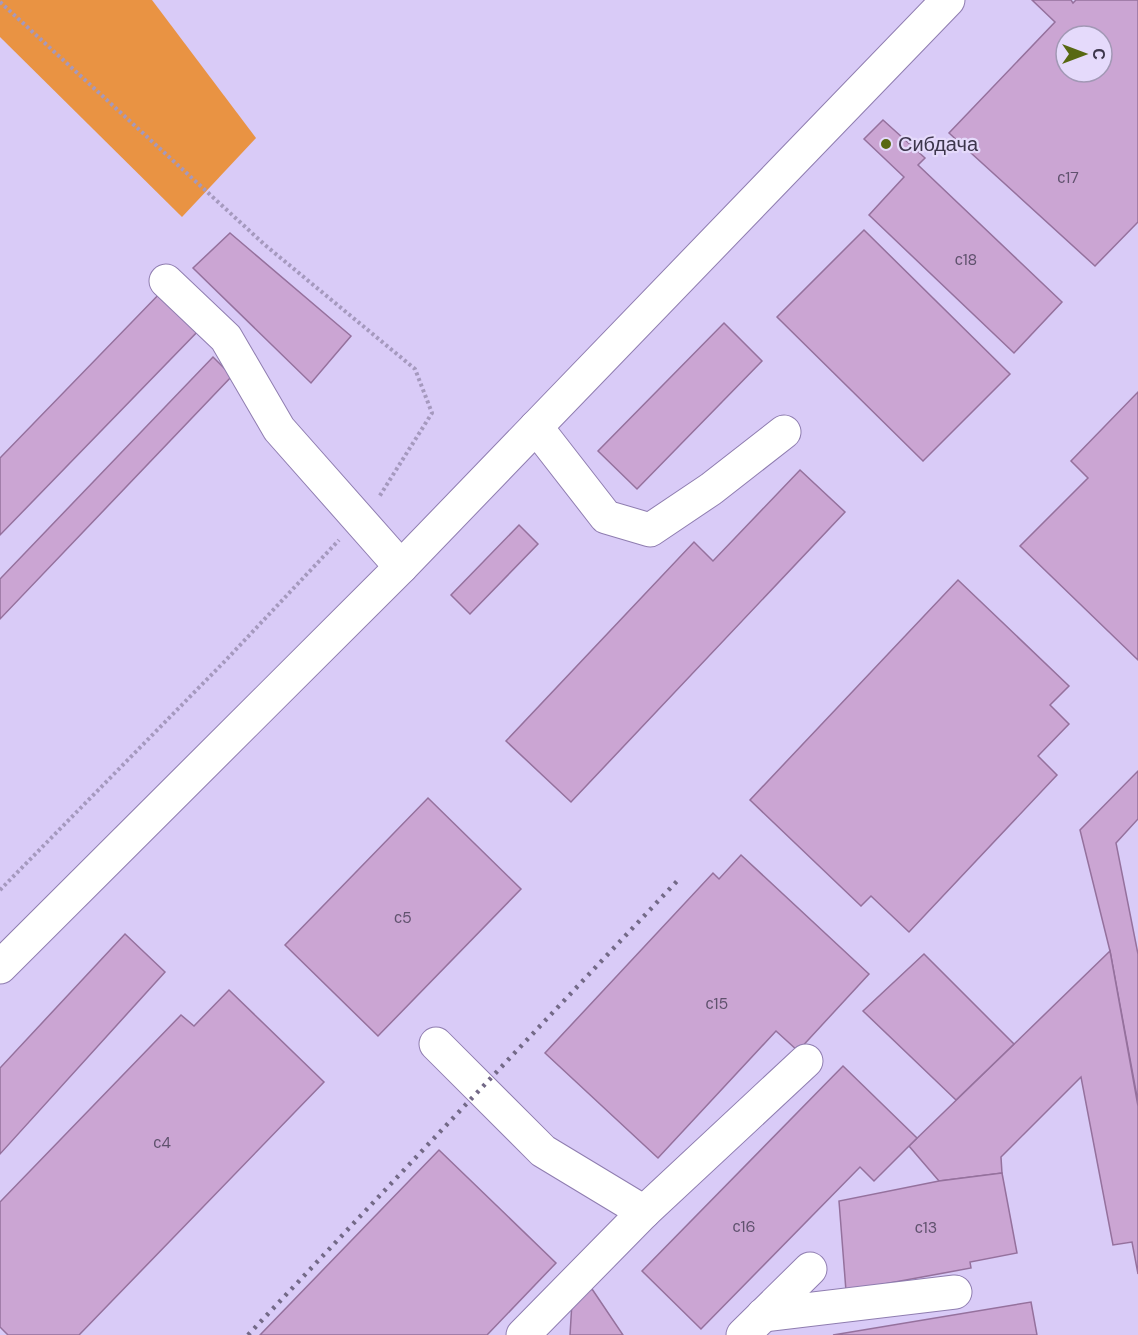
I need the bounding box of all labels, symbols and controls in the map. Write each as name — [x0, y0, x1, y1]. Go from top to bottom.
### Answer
north arrow — [1054, 24, 1114, 84]
text: С — [1088, 48, 1109, 60]
place label: Сибдача — [898, 131, 979, 157]
marker: Сибдача — [879, 137, 893, 151]
house number: с17 — [1057, 167, 1079, 188]
house number: с18 — [955, 249, 977, 270]
house number: с5 — [394, 907, 412, 928]
house number: с15 — [706, 993, 728, 1014]
house number: с4 — [153, 1132, 171, 1153]
house number: с16 — [732, 1216, 756, 1237]
house number: с13 — [915, 1217, 937, 1238]

